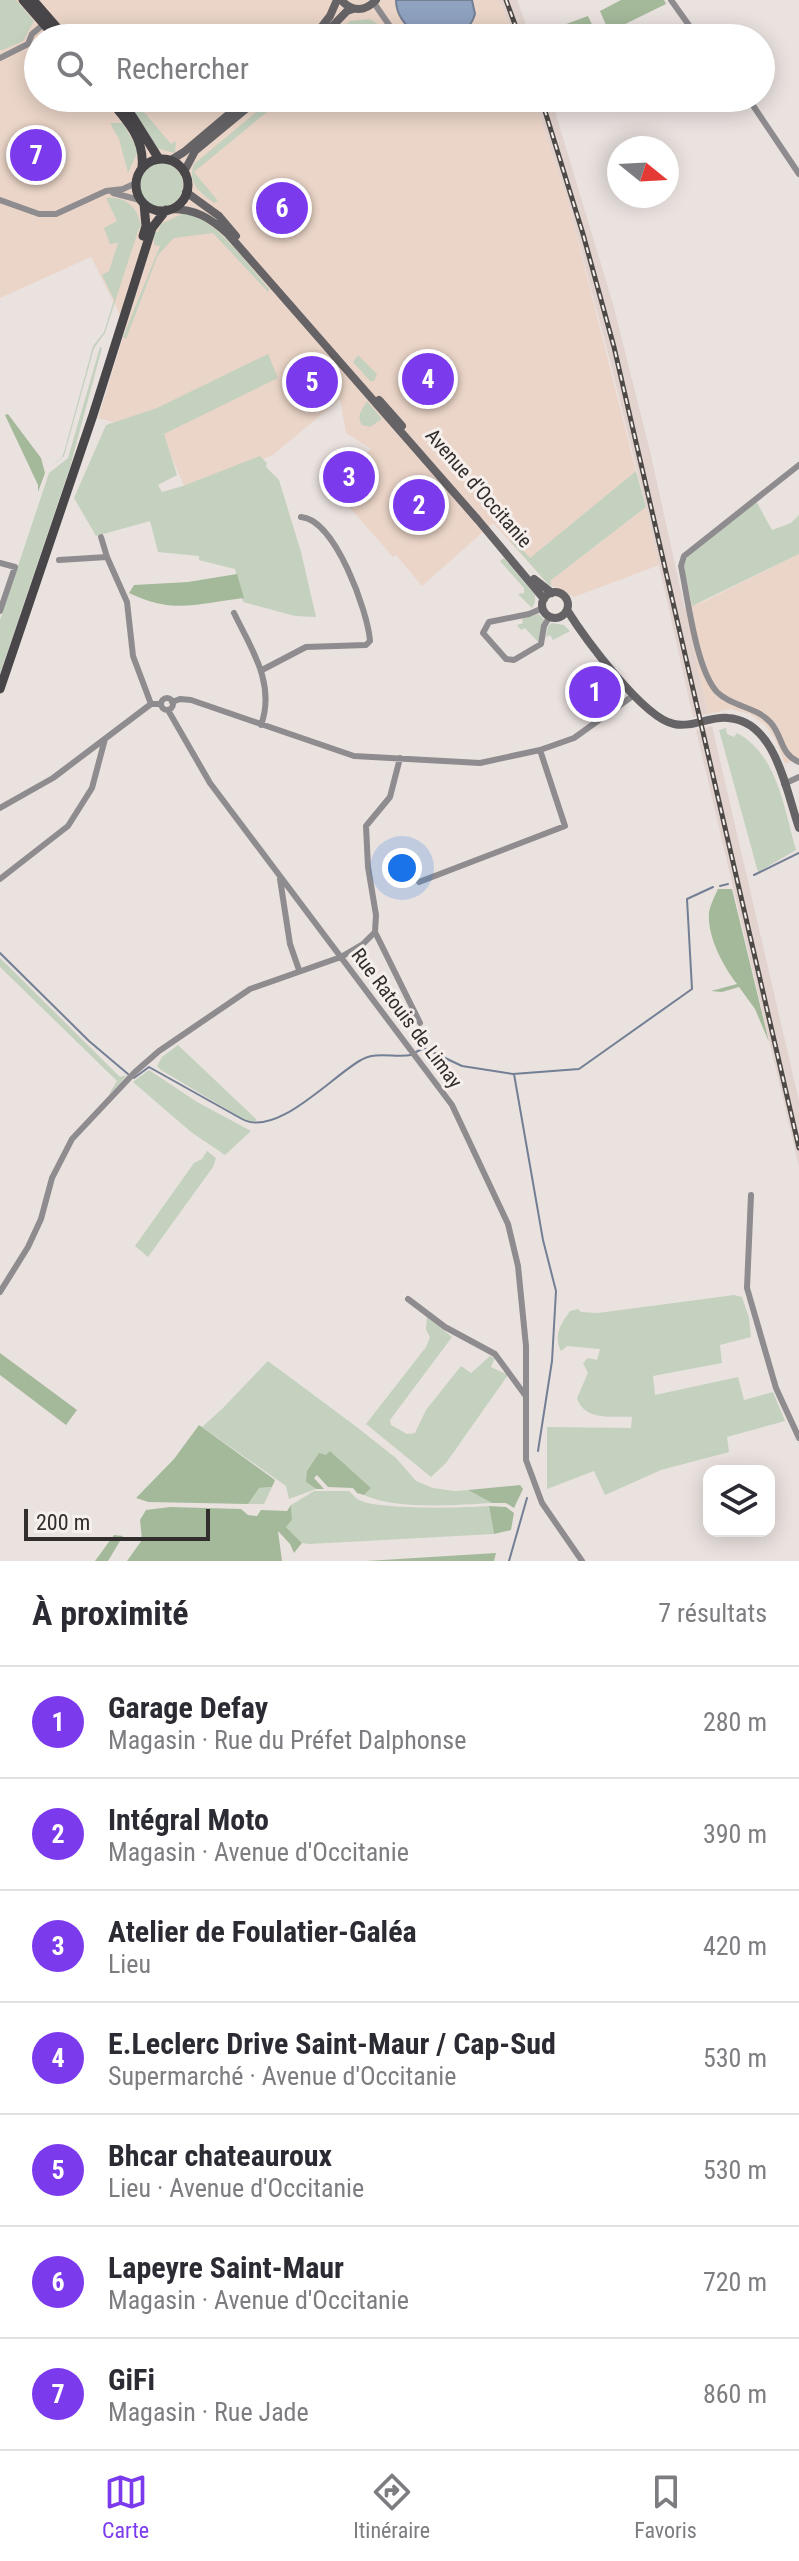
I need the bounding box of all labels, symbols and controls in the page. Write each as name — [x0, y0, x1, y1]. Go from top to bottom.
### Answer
search box — [24, 24, 775, 112]
icon: search — [52, 46, 96, 90]
text: Rechercher — [116, 51, 249, 86]
pin: 7 — [10, 125, 62, 185]
north arrow — [607, 136, 679, 208]
pin: 6 — [256, 178, 308, 238]
pin: 4 — [402, 349, 454, 409]
pin: 5 — [286, 352, 338, 412]
street label: Avenue d'Occitanie — [421, 424, 537, 552]
pin: 3 — [323, 447, 375, 507]
pin: 2 — [393, 475, 445, 535]
pin: 1 — [569, 662, 621, 722]
your location — [382, 848, 422, 888]
street label: Rue Ratouis de Limay — [347, 943, 467, 1093]
map controls — [703, 1465, 775, 1537]
button: layers — [703, 1465, 775, 1537]
scale bar — [24, 1505, 210, 1541]
text: 200 m — [36, 1510, 90, 1535]
text: À proximité — [32, 1593, 189, 1633]
text: 7 résultats — [658, 1598, 767, 1628]
text: Garage Defay — [108, 1690, 268, 1725]
text: 1 — [51, 1707, 65, 1737]
text: 280 m — [703, 1707, 767, 1737]
text: Magasin · Rue du Préfet Dalphonse — [108, 1725, 466, 1755]
text: Intégral Moto — [108, 1802, 269, 1837]
text: 2 — [51, 1819, 65, 1849]
text: 390 m — [703, 1819, 767, 1849]
text: Magasin · Avenue d'Occitanie — [108, 1837, 409, 1867]
text: Atelier de Foulatier-Galéa — [108, 1914, 417, 1949]
text: 3 — [51, 1931, 65, 1961]
text: 420 m — [703, 1931, 767, 1961]
text: Lieu — [108, 1949, 151, 1979]
text: E.Leclerc Drive Saint-Maur / Cap-Sud — [108, 2026, 556, 2061]
text: 4 — [51, 2043, 65, 2073]
text: 530 m — [703, 2043, 767, 2073]
text: Supermarché · Avenue d'Occitanie — [108, 2061, 457, 2091]
text: Bhcar chateauroux — [108, 2138, 332, 2173]
text: 5 — [51, 2155, 65, 2185]
text: 530 m — [703, 2155, 767, 2185]
text: Lieu · Avenue d'Occitanie — [108, 2173, 364, 2203]
text: Lapeyre Saint-Maur — [108, 2250, 344, 2285]
text: 6 — [51, 2267, 65, 2297]
text: 720 m — [703, 2267, 767, 2297]
text: Magasin · Avenue d'Occitanie — [108, 2285, 409, 2315]
text: GiFi — [108, 2362, 155, 2397]
text: 7 — [51, 2379, 65, 2409]
text: 860 m — [703, 2379, 767, 2409]
text: Magasin · Rue Jade — [108, 2397, 309, 2427]
tab: Carte — [102, 2470, 149, 2543]
tab: Itinéraire — [353, 2470, 430, 2543]
tab: Favoris — [634, 2470, 697, 2543]

